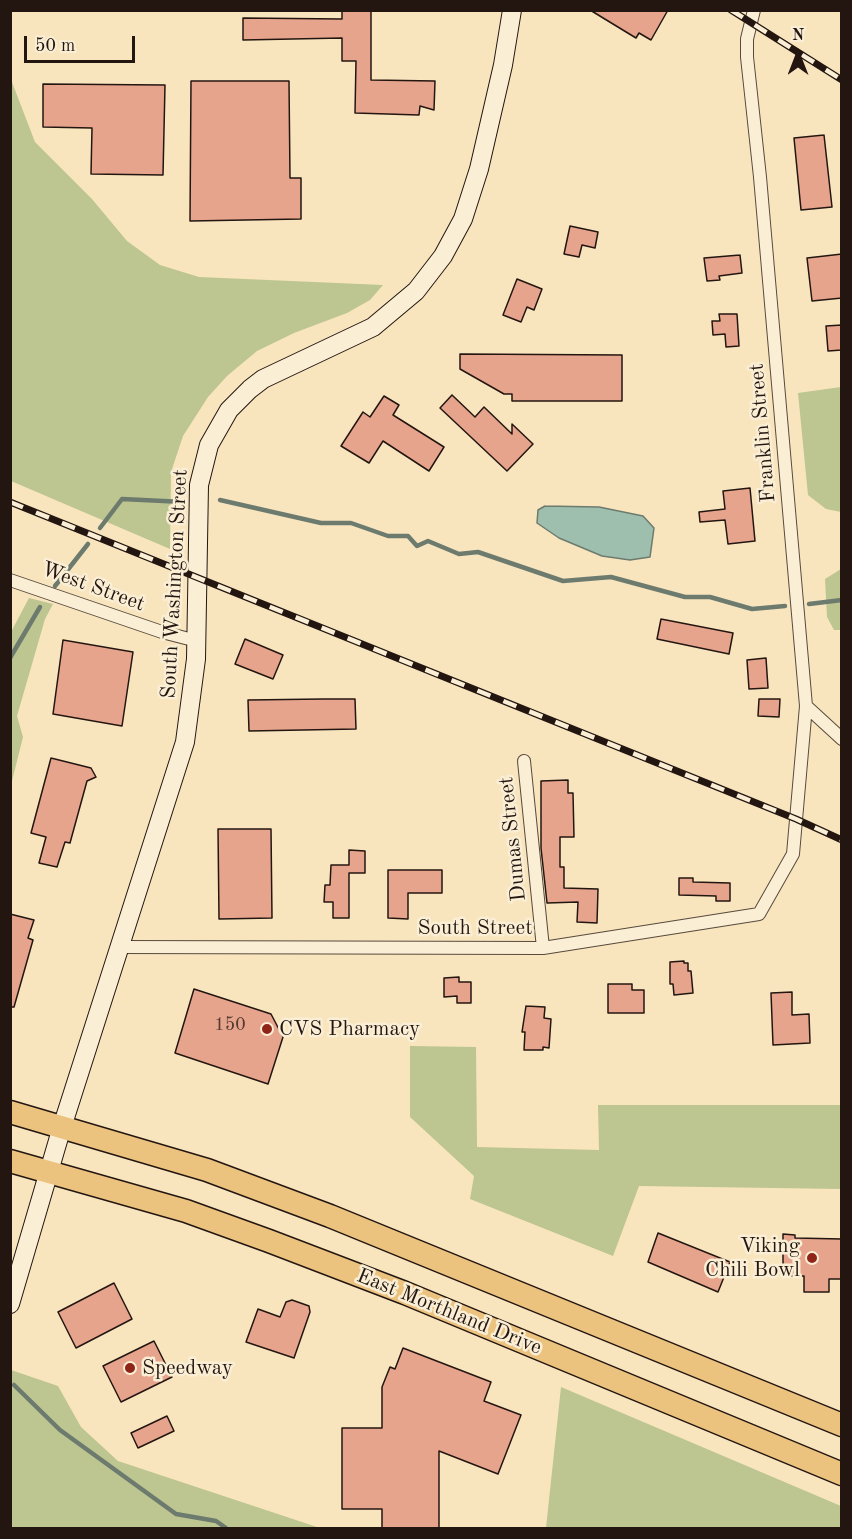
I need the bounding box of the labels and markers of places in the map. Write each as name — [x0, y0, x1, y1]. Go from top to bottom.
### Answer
place label: CVS Pharmacy — [279, 1016, 420, 1042]
marker: CVS Pharmacy — [260, 1022, 274, 1036]
place label: Viking Chili Bowl — [705, 1233, 800, 1283]
marker: Viking Chili Bowl — [805, 1251, 819, 1265]
place label: Speedway — [142, 1355, 233, 1381]
marker: Speedway — [123, 1361, 137, 1375]

